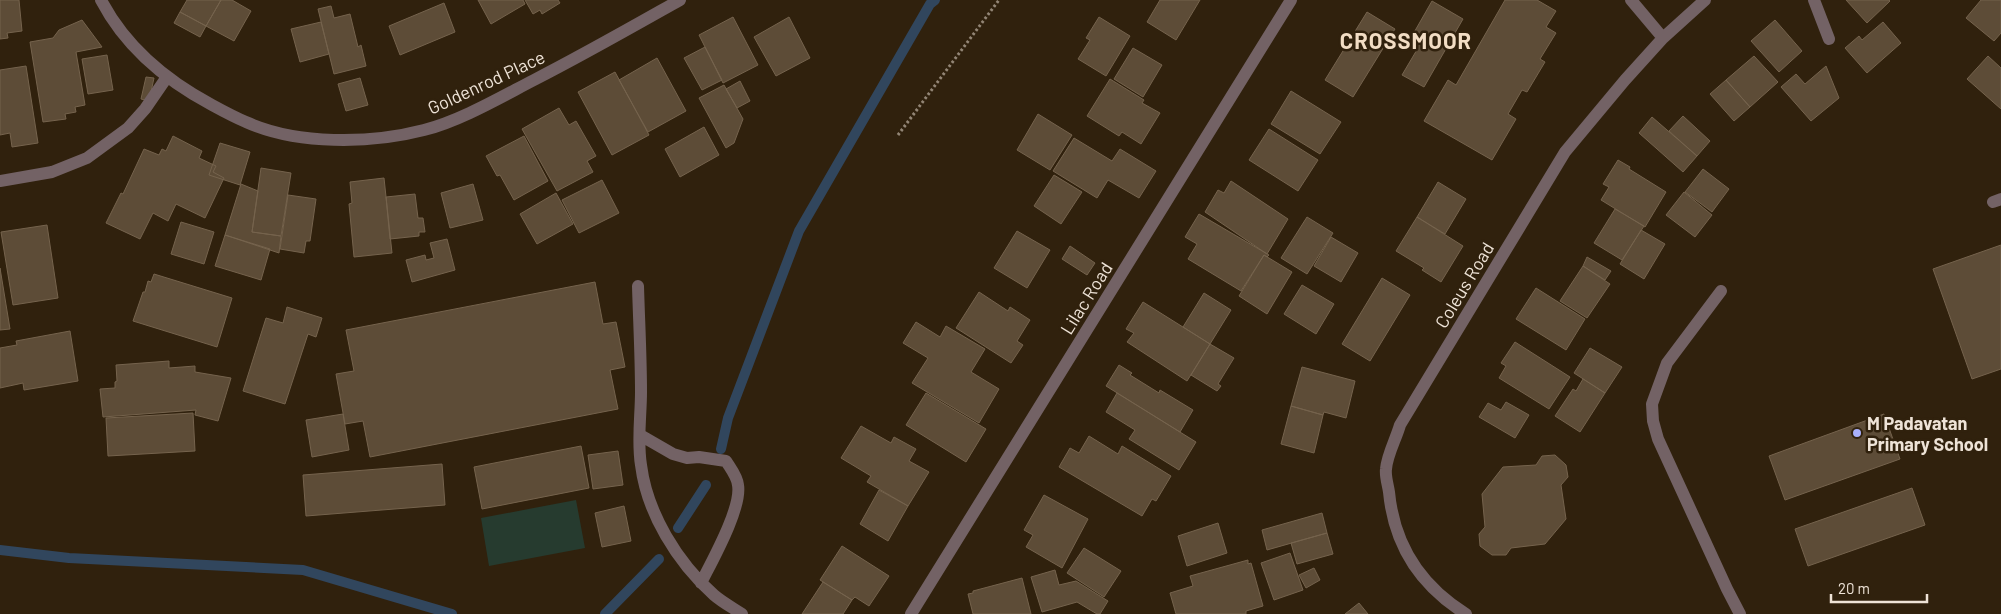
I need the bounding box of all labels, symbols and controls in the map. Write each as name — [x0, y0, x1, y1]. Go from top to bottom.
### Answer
district label: CROSSMOOR — [1340, 27, 1472, 53]
street label: Goldenrod Place — [424, 45, 548, 119]
street label: Coleus Road — [1430, 238, 1498, 332]
street label: Lilac Road — [1055, 258, 1117, 338]
place label: M Padavatan Primary School — [1867, 412, 1988, 455]
marker: M Padavatan Primary School — [1851, 427, 1863, 439]
scale bar — [1831, 572, 1927, 604]
text: 20 m — [1838, 579, 1870, 597]

